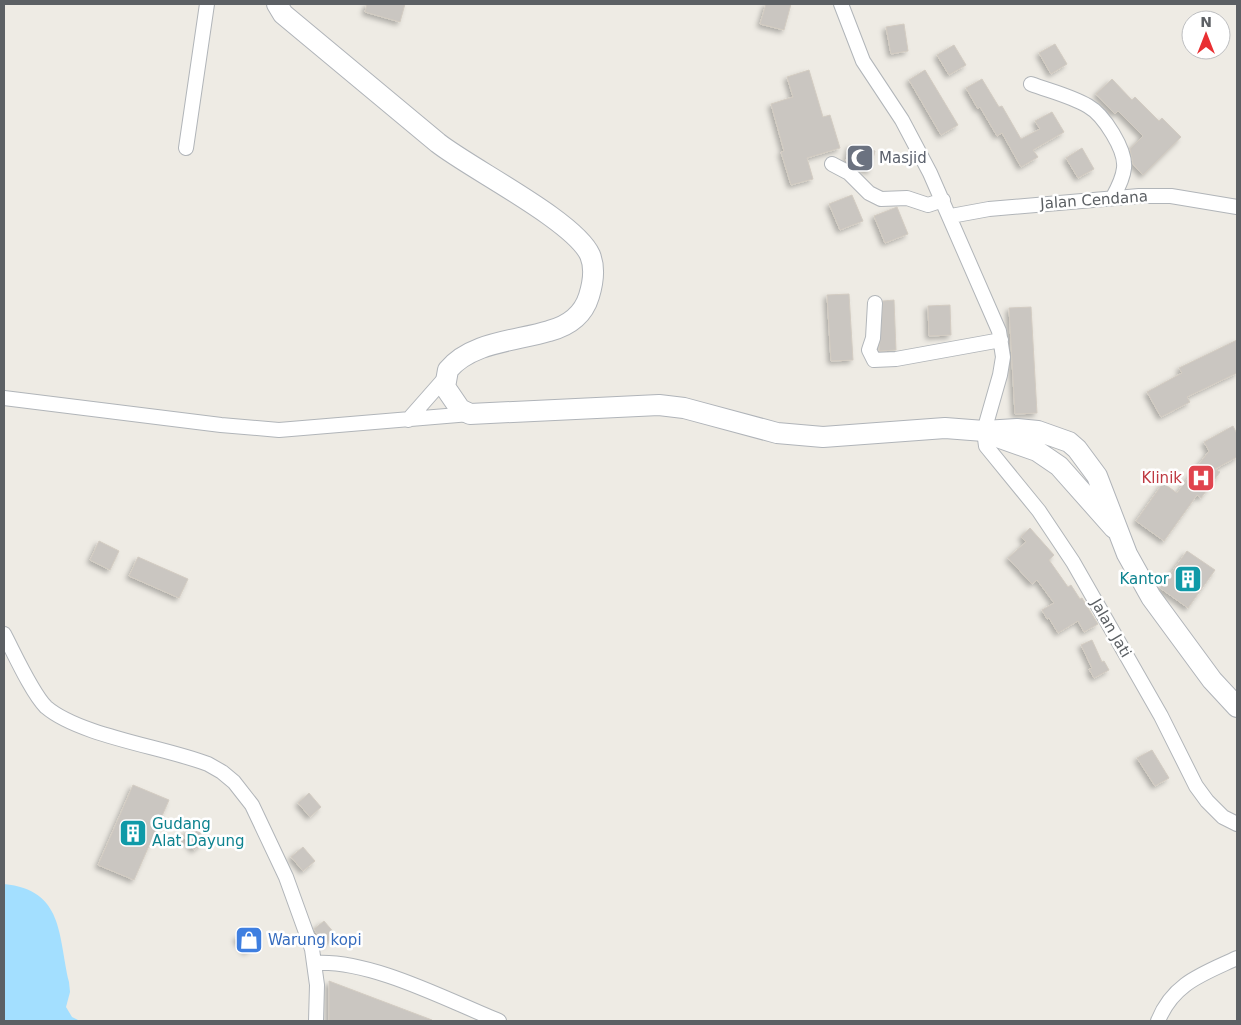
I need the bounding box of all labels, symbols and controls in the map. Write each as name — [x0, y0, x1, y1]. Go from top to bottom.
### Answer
north arrow — [1181, 10, 1231, 60]
text: N — [1200, 14, 1212, 30]
mosque icon: Masjid — [845, 143, 875, 173]
place label: Masjid — [879, 149, 927, 167]
street label: Jalan Cendana — [1039, 187, 1148, 213]
hospital icon: Klinik — [1186, 463, 1216, 493]
place label: Klinik — [1141, 469, 1182, 487]
building icon: Kantor — [1173, 564, 1203, 594]
place label: Kantor — [1120, 570, 1170, 588]
street label: Jalan Jati — [1086, 595, 1135, 661]
place label: Gudang Alat Dayung — [152, 815, 244, 850]
building icon: Gudang Alat Dayung — [118, 818, 148, 848]
shop icon: Warung kopi — [234, 925, 264, 955]
place label: Warung kopi — [268, 931, 362, 949]

